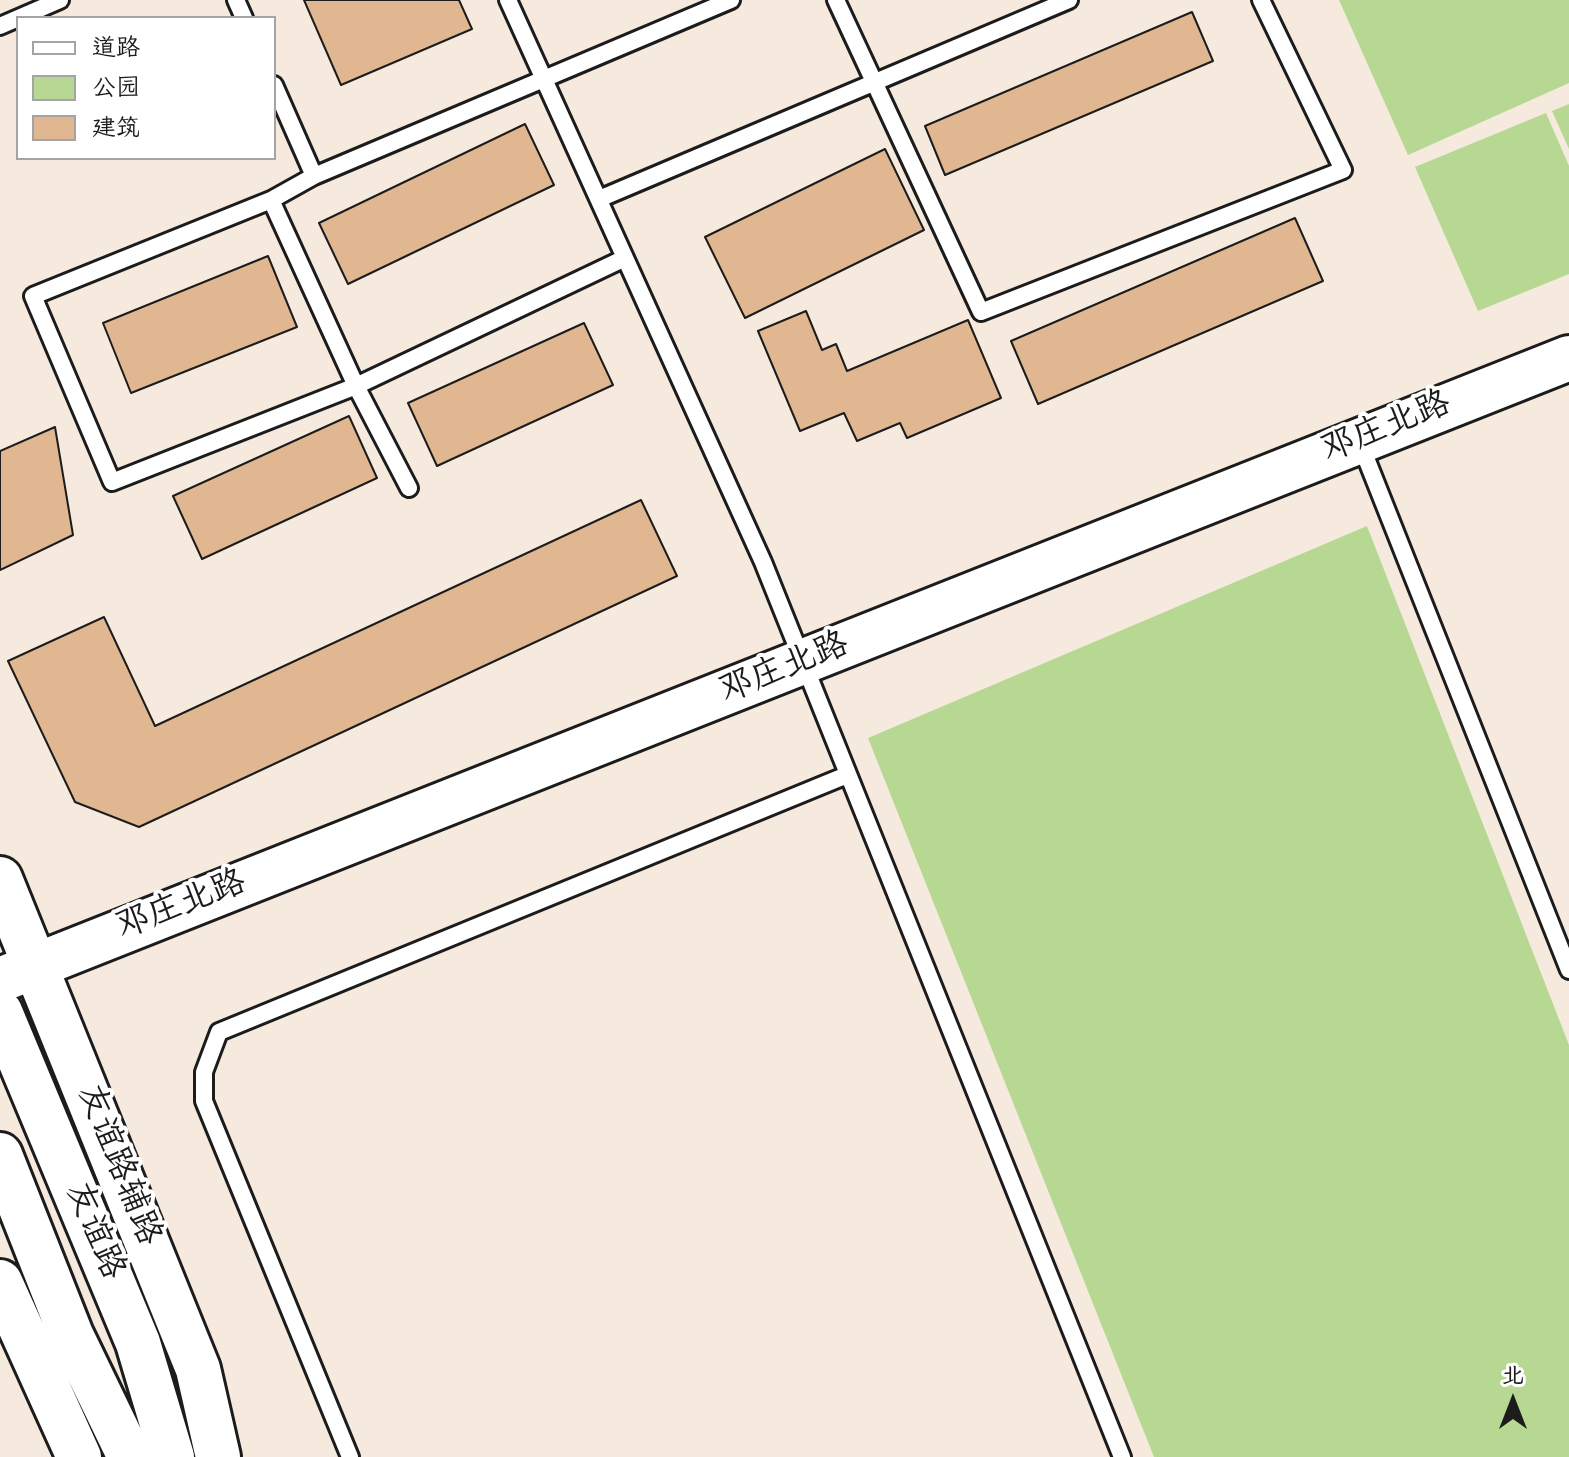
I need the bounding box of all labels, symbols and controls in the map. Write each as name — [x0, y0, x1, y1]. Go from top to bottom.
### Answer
legend — [16, 16, 276, 160]
text: 道路 — [92, 32, 140, 67]
text: 公园 — [92, 72, 140, 107]
text: 建筑 — [92, 112, 140, 147]
street label: 邓庄北路 — [1316, 386, 1458, 474]
street label: 邓庄北路 — [714, 627, 856, 715]
street label: 邓庄北路 — [111, 865, 253, 951]
street label: 友谊路辅路 — [65, 1080, 167, 1252]
street label: 友谊路 — [53, 1177, 131, 1287]
north arrow — [1473, 1361, 1553, 1441]
text: 北 — [1502, 1361, 1524, 1393]

